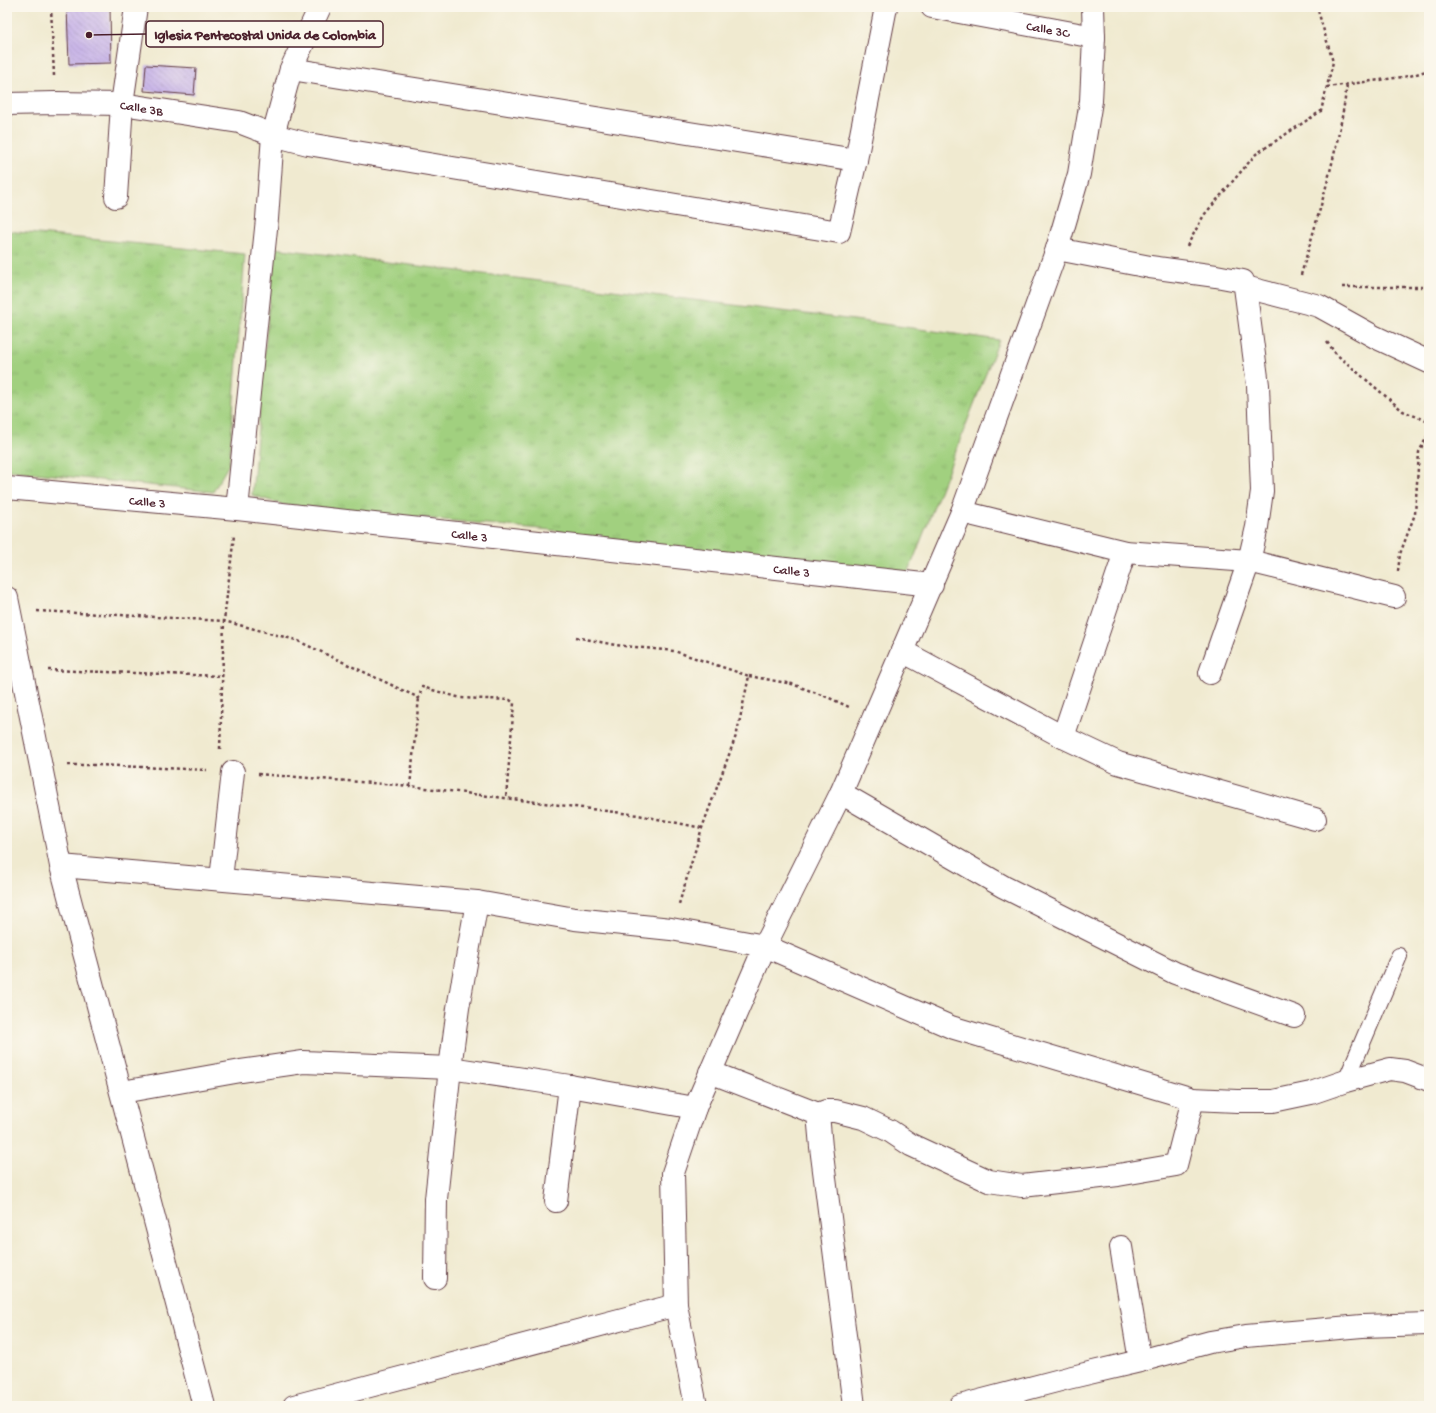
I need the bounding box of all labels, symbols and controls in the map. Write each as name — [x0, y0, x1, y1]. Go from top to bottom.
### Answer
street label: Calle 3C — [1025, 20, 1071, 42]
callout: Iglesia Pentecostal Unida de Colombia — [146, 21, 383, 47]
text: Iglesia Pentecostal Unida de Colombia — [154, 28, 377, 45]
street label: Calle 3B — [119, 99, 164, 120]
street label: Calle 3 — [128, 494, 166, 512]
street label: Calle 3 — [450, 527, 489, 546]
street label: Calle 3 — [772, 563, 811, 582]

